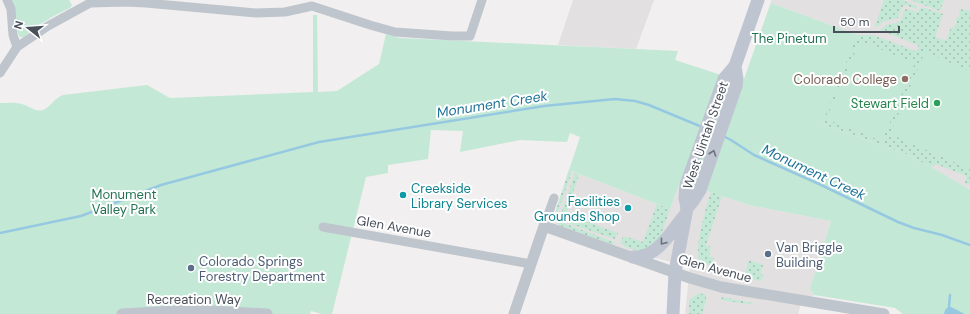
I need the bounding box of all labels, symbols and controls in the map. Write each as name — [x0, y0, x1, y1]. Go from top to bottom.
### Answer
north arrow — [8, 8, 48, 48]
scale bar — [834, 8, 899, 34]
text: 50 m — [840, 14, 869, 30]
text: N — [11, 19, 26, 31]
park label: The Pinetum — [751, 30, 827, 47]
place label: Colorado College — [794, 71, 897, 88]
marker: Colorado College — [900, 74, 910, 84]
street label: West Uintah Street — [679, 79, 732, 191]
water label: Monument Creek — [435, 86, 550, 122]
place label: Stewart Field — [851, 95, 929, 112]
marker: Stewart Field — [932, 98, 942, 108]
water label: Monument Creek — [759, 140, 869, 204]
one-way arrow — [708, 150, 716, 157]
place label: Creekside Library Services — [411, 180, 508, 212]
park label: Monument Valley Park — [91, 186, 157, 218]
marker: Creekside Library Services — [398, 190, 408, 200]
place label: Facilities Grounds Shop — [534, 193, 620, 225]
marker: Facilities Grounds Shop — [623, 203, 633, 213]
street label: Glen Avenue — [355, 212, 432, 241]
one-way arrow — [661, 237, 668, 244]
place label: Van Briggle Building — [776, 239, 843, 271]
marker: Van Briggle Building — [763, 249, 773, 259]
street label: Glen Avenue — [676, 251, 753, 286]
place label: Colorado Springs Forestry Department — [199, 253, 325, 285]
marker: Colorado Springs Forestry Department — [186, 263, 196, 273]
street label: Recreation Way — [147, 291, 241, 308]

